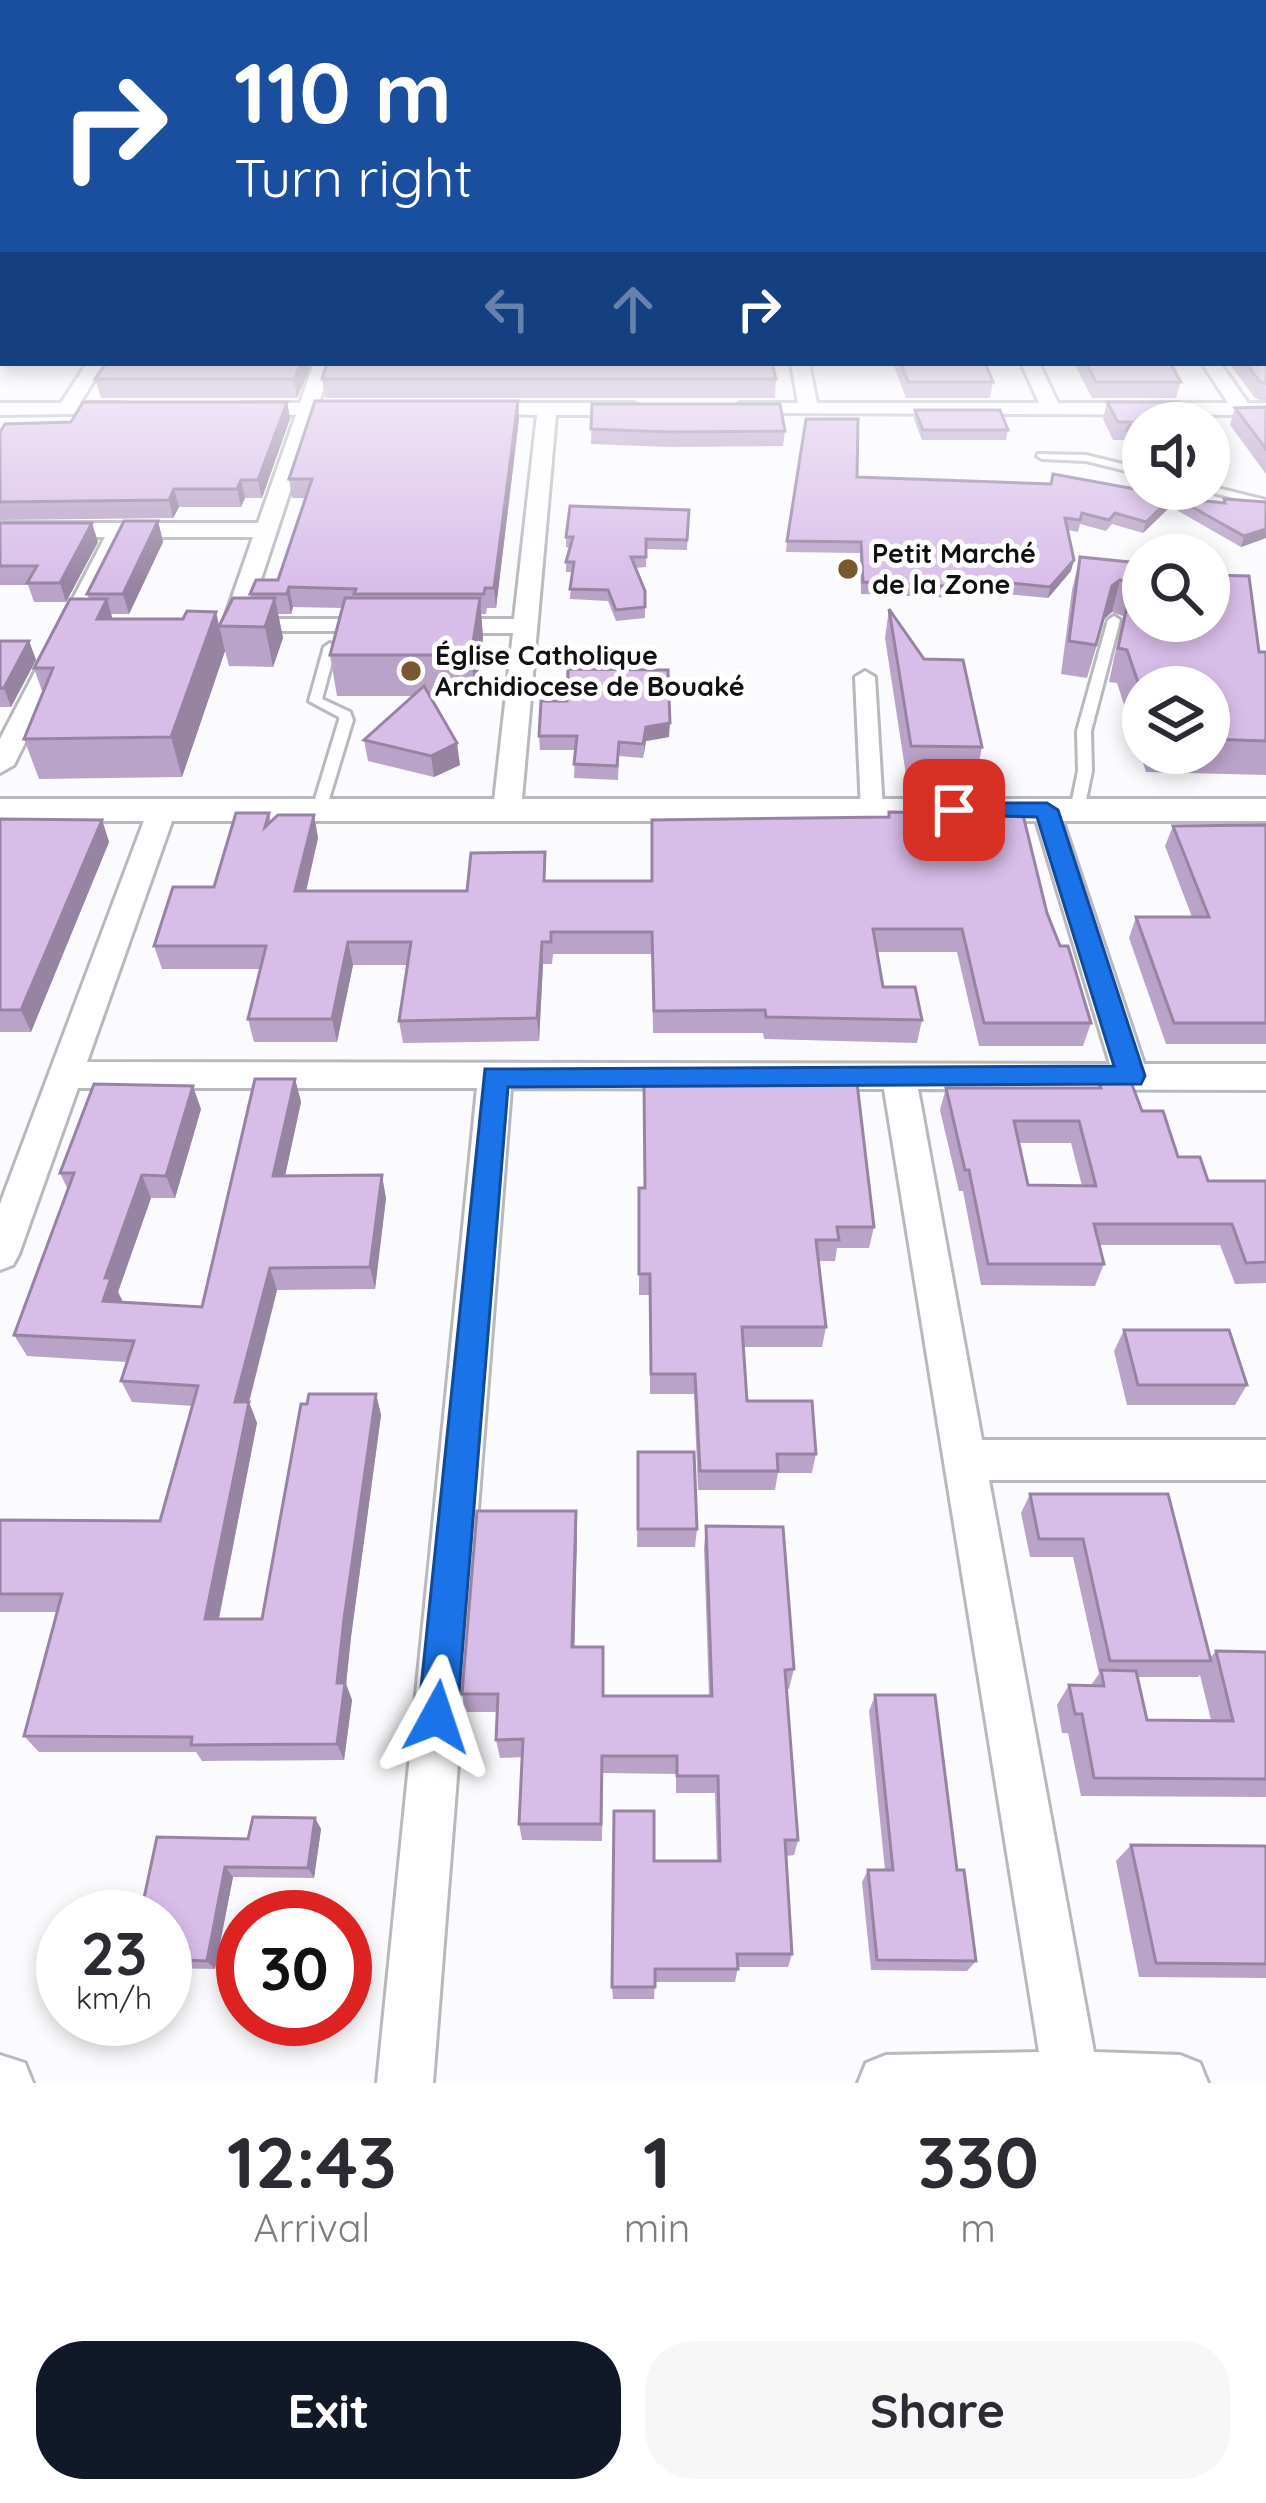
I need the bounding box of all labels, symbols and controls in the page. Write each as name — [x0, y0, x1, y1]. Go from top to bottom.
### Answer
text: 110 m — [234, 39, 452, 144]
icon: right — [36, 48, 192, 204]
text: Turn right — [234, 143, 473, 211]
icon: left — [474, 276, 540, 342]
icon: ahead — [600, 276, 666, 342]
icon: right — [726, 276, 792, 342]
map controls — [1122, 402, 1230, 774]
button: sound — [1122, 402, 1230, 510]
button: search — [1122, 534, 1230, 642]
place label: Petit Marché de la Zone — [872, 536, 1036, 601]
marker: Petit Marché de la Zone — [835, 556, 861, 582]
place label: Église Catholique Archidiocese de Bouaké — [435, 638, 745, 703]
marker: Église Catholique Archidiocese de Bouaké — [398, 658, 424, 684]
button: layers — [1122, 666, 1230, 774]
pin — [903, 759, 1005, 861]
icon: arrive — [921, 777, 987, 843]
position arrow — [374, 1654, 500, 1780]
speed limit sign: 30 — [216, 1890, 372, 2046]
text: 23 — [81, 1915, 147, 1990]
text: km/h — [76, 1979, 152, 2017]
text: 12:43 — [227, 2116, 397, 2206]
text: 1 — [643, 2116, 671, 2206]
text: 330 — [917, 2116, 1039, 2206]
text: Arrival — [254, 2203, 370, 2252]
text: min — [624, 2203, 690, 2252]
text: m — [960, 2203, 996, 2252]
button: Exit — [36, 2341, 621, 2479]
button: Share — [645, 2341, 1230, 2479]

